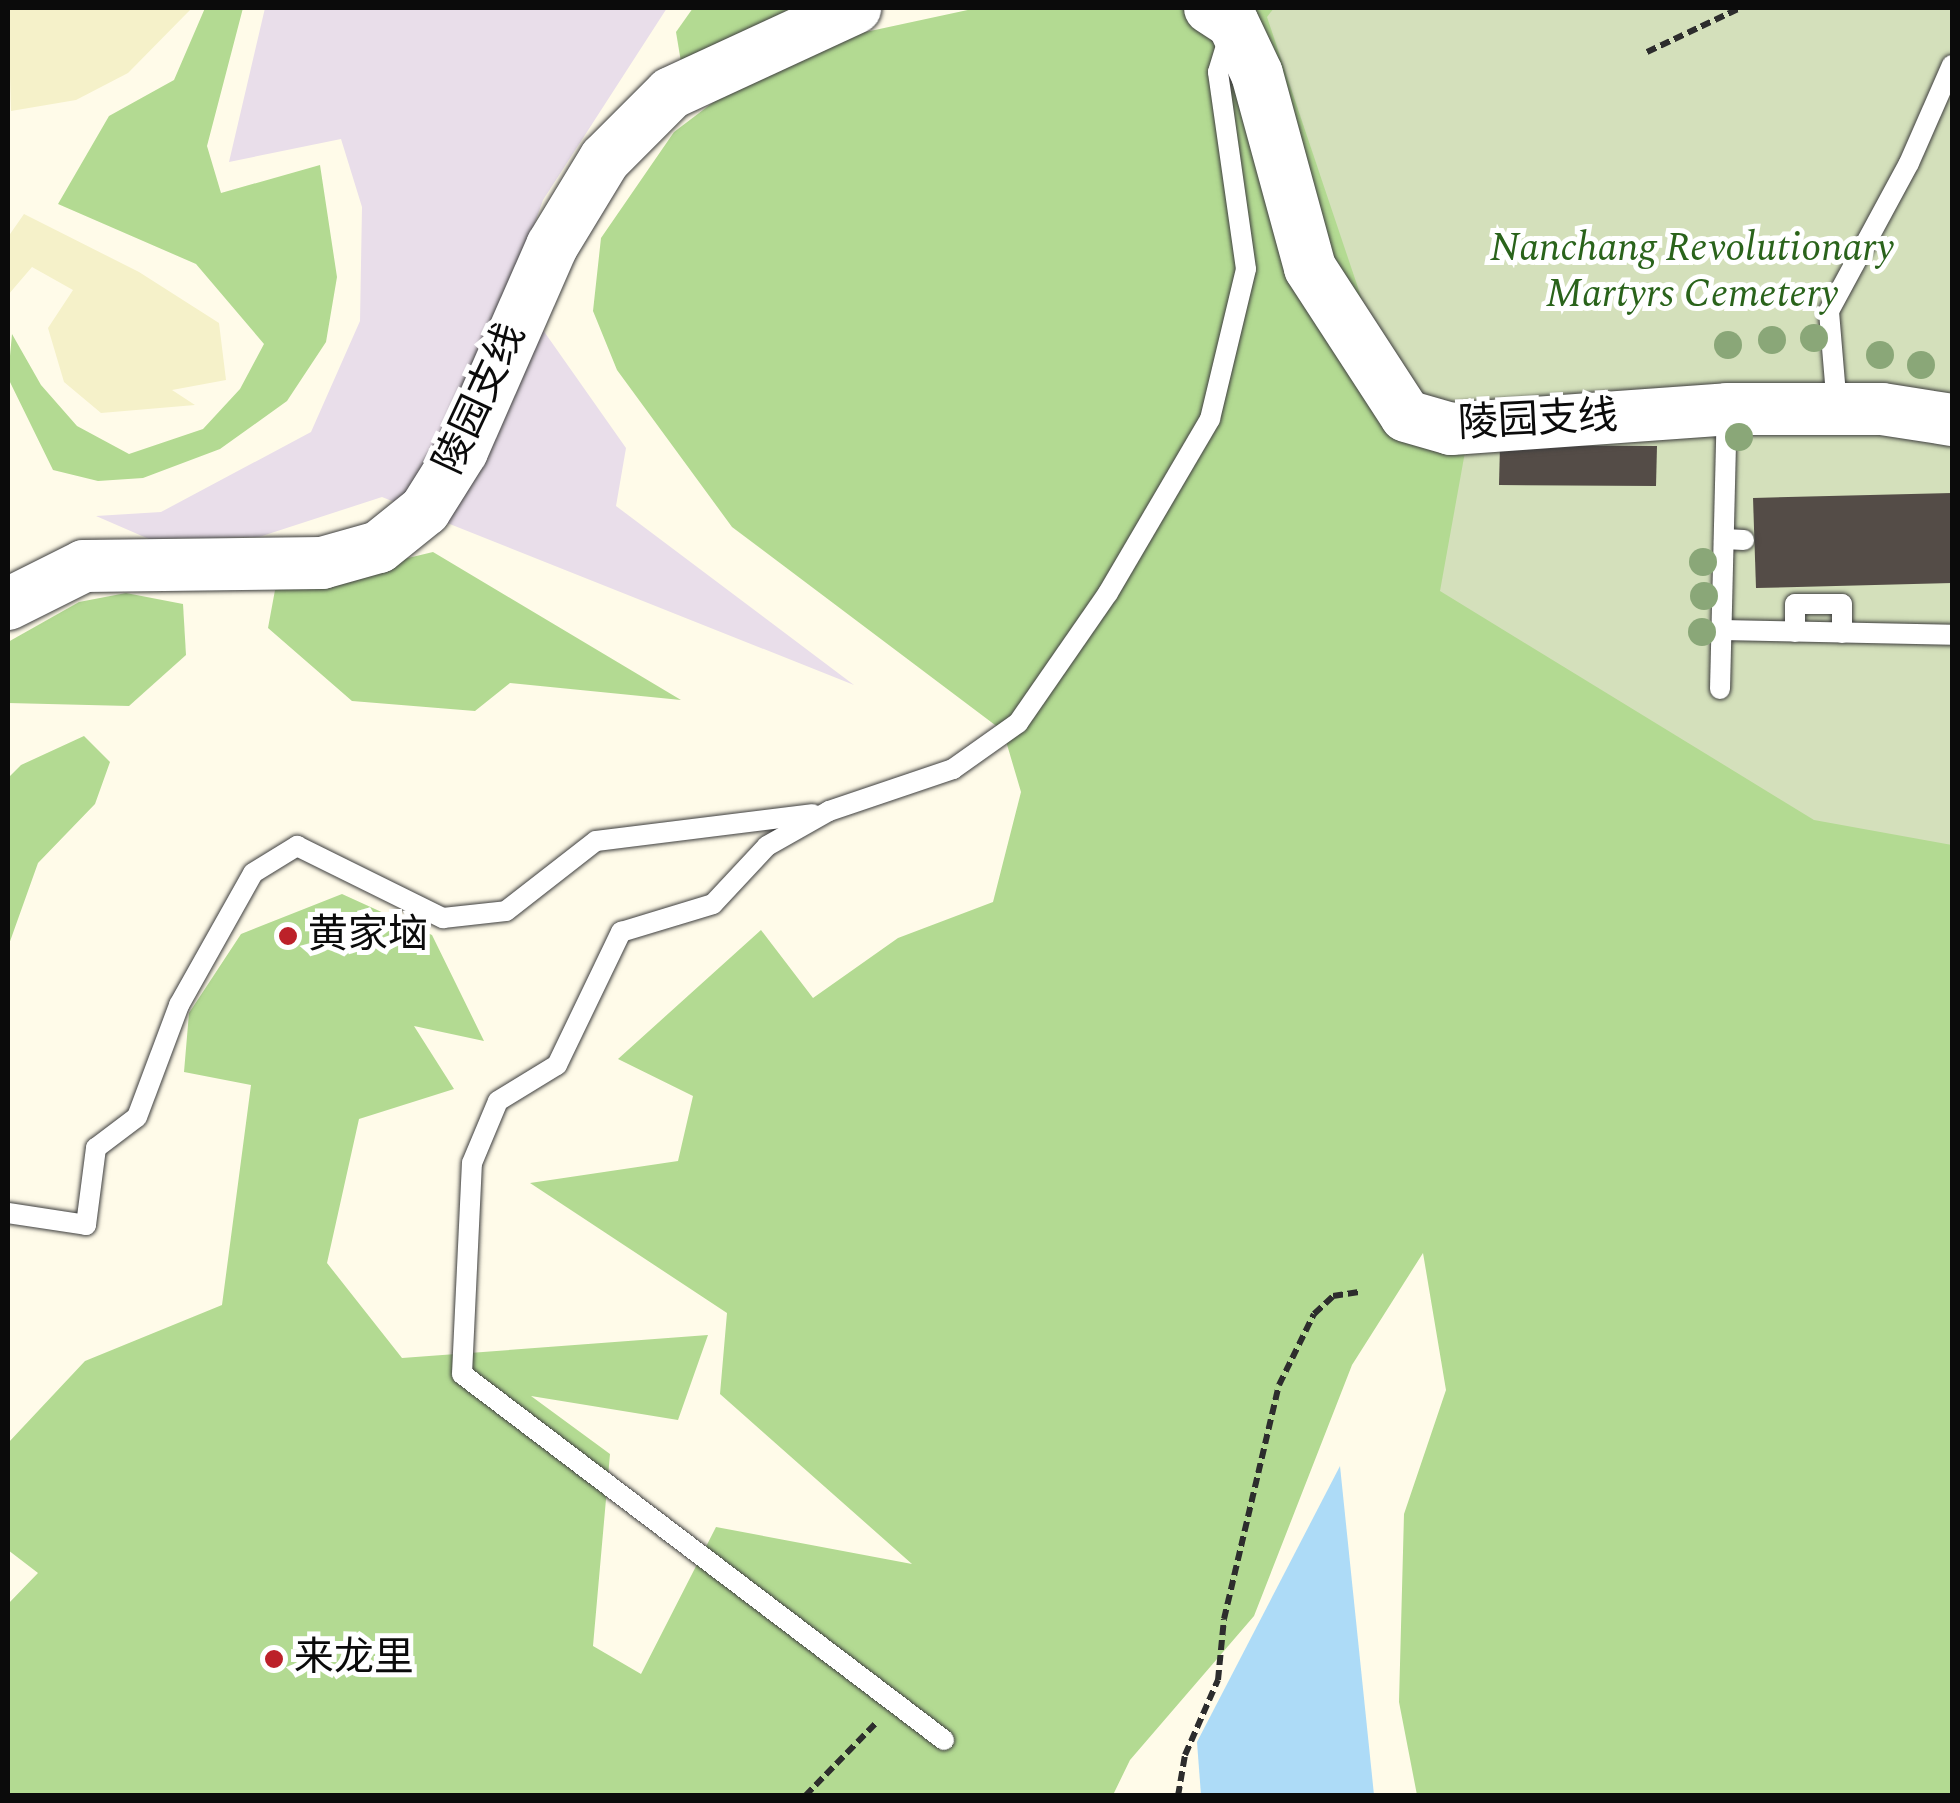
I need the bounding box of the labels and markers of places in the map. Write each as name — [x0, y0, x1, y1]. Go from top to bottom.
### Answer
place label: 黄家垴 — [308, 912, 428, 960]
marker: 黄家垴 — [277, 925, 299, 947]
place label: 来龙里 — [294, 1635, 414, 1683]
marker: 来龙里 — [263, 1648, 285, 1670]

